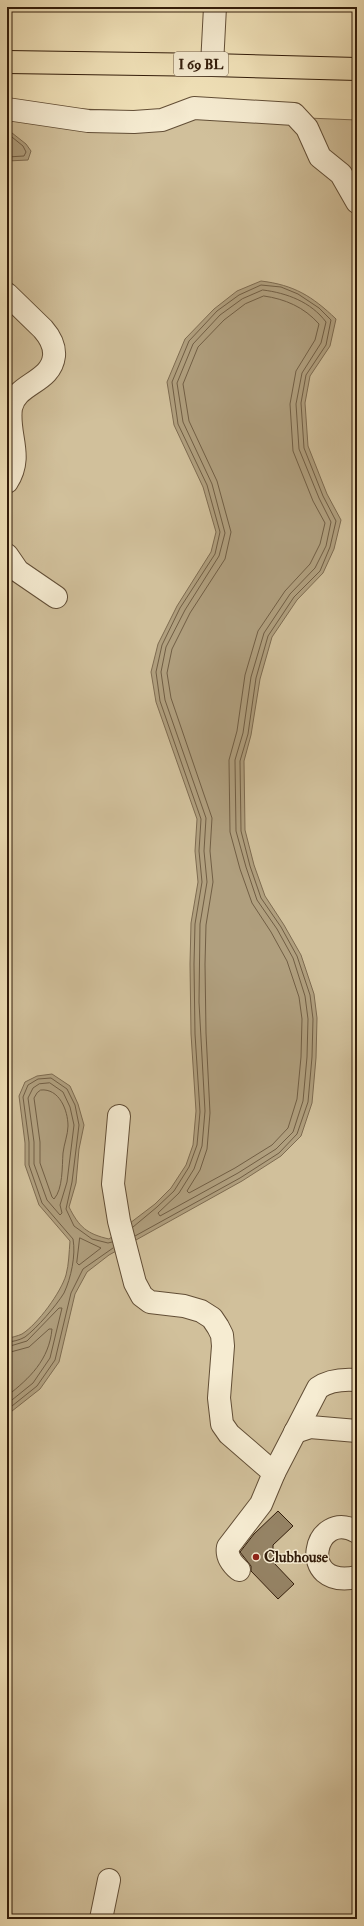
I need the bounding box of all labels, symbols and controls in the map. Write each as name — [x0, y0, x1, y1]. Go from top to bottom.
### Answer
road number: I 69 BL — [174, 52, 228, 76]
place label: Clubhouse — [264, 1548, 329, 1567]
marker: Clubhouse — [251, 1552, 261, 1562]

